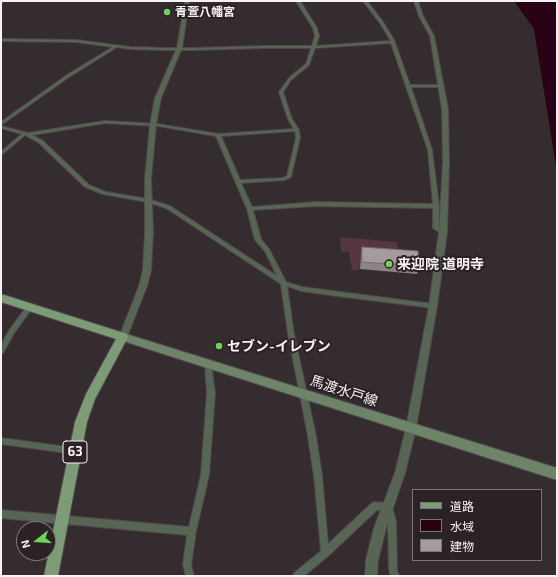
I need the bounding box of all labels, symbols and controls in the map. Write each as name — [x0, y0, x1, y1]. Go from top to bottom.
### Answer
place label: 青萱八幡宮 — [175, 5, 235, 19]
marker: 青萱八幡宮 — [162, 7, 172, 17]
place label: 来迎院 道明寺 — [397, 256, 484, 272]
marker: 来迎院 道明寺 — [384, 259, 394, 269]
place label: セブン-イレブン — [227, 338, 331, 354]
marker: セブン-イレブン — [214, 341, 224, 351]
street label: 馬渡水戸線 — [308, 372, 380, 410]
road number: 63 — [63, 441, 87, 463]
legend — [412, 489, 542, 561]
text: 道路 — [450, 499, 474, 513]
text: 水域 — [450, 519, 474, 533]
north arrow — [16, 521, 56, 561]
text: N — [18, 539, 32, 550]
text: 建物 — [450, 539, 474, 553]

